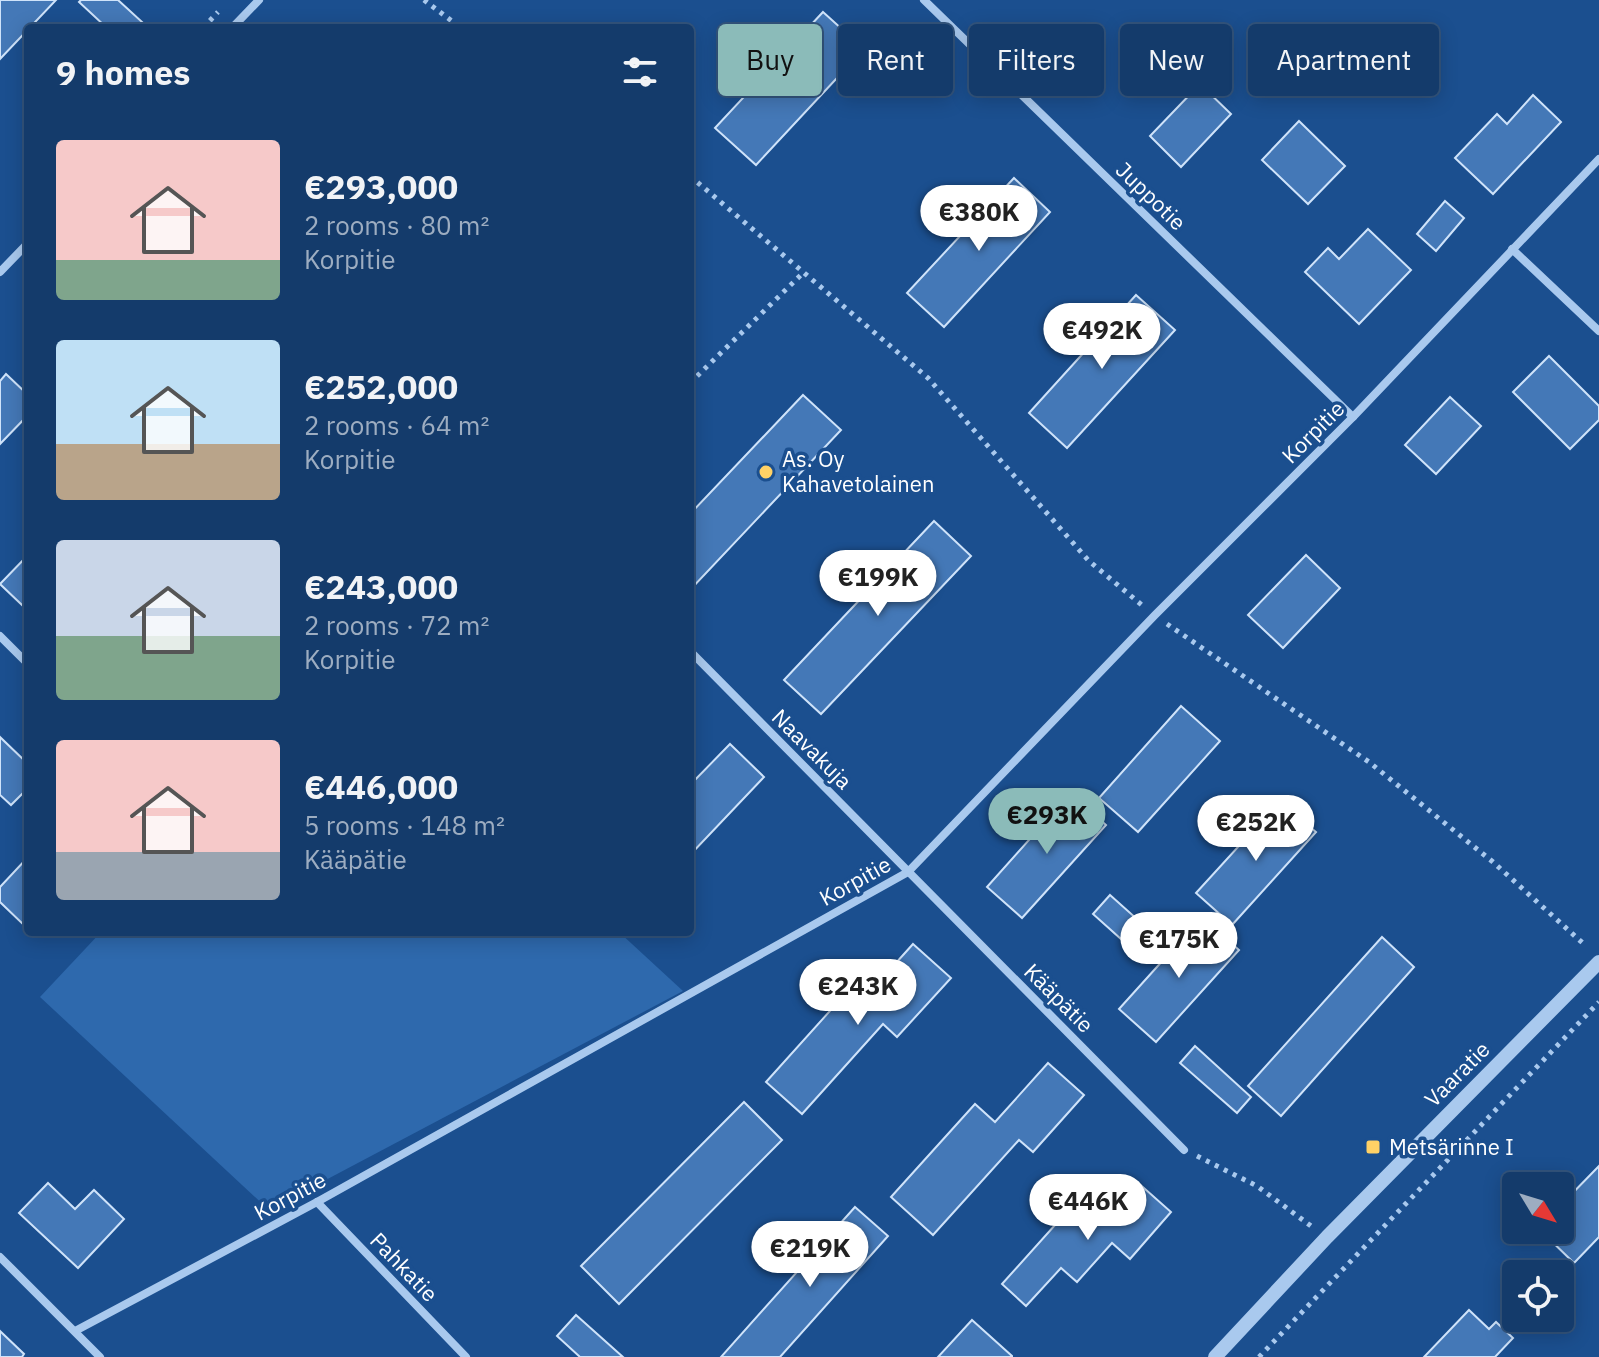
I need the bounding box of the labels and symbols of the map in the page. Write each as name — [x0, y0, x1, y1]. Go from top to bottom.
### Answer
street label: Juppotie — [1110, 155, 1193, 236]
pin: €380K — [923, 185, 1035, 253]
pin: €492K — [1046, 303, 1158, 371]
street label: Korpitie — [1275, 394, 1350, 469]
place label: As. Oy Kahavetolainen — [782, 444, 934, 498]
marker: As. Oy Kahavetolainen — [757, 463, 775, 481]
pin: €199K — [822, 550, 934, 618]
street label: Naavakuja — [766, 702, 859, 795]
pin: €293K — [991, 788, 1103, 856]
pin: €252K — [1200, 795, 1312, 863]
street label: Korpitie — [814, 849, 896, 912]
pin: €175K — [1123, 912, 1235, 980]
street label: Kääpätie — [1018, 957, 1100, 1039]
pin: €243K — [802, 959, 914, 1027]
street label: Vaaratie — [1418, 1035, 1496, 1113]
place label: Metsärinne I — [1389, 1132, 1514, 1161]
marker: Metsärinne I — [1364, 1138, 1382, 1156]
street label: Korpitie — [249, 1165, 331, 1227]
north arrow — [1502, 1172, 1574, 1244]
pin: €446K — [1032, 1174, 1144, 1242]
pin: €219K — [754, 1221, 866, 1289]
street label: Pahkatie — [364, 1226, 445, 1308]

